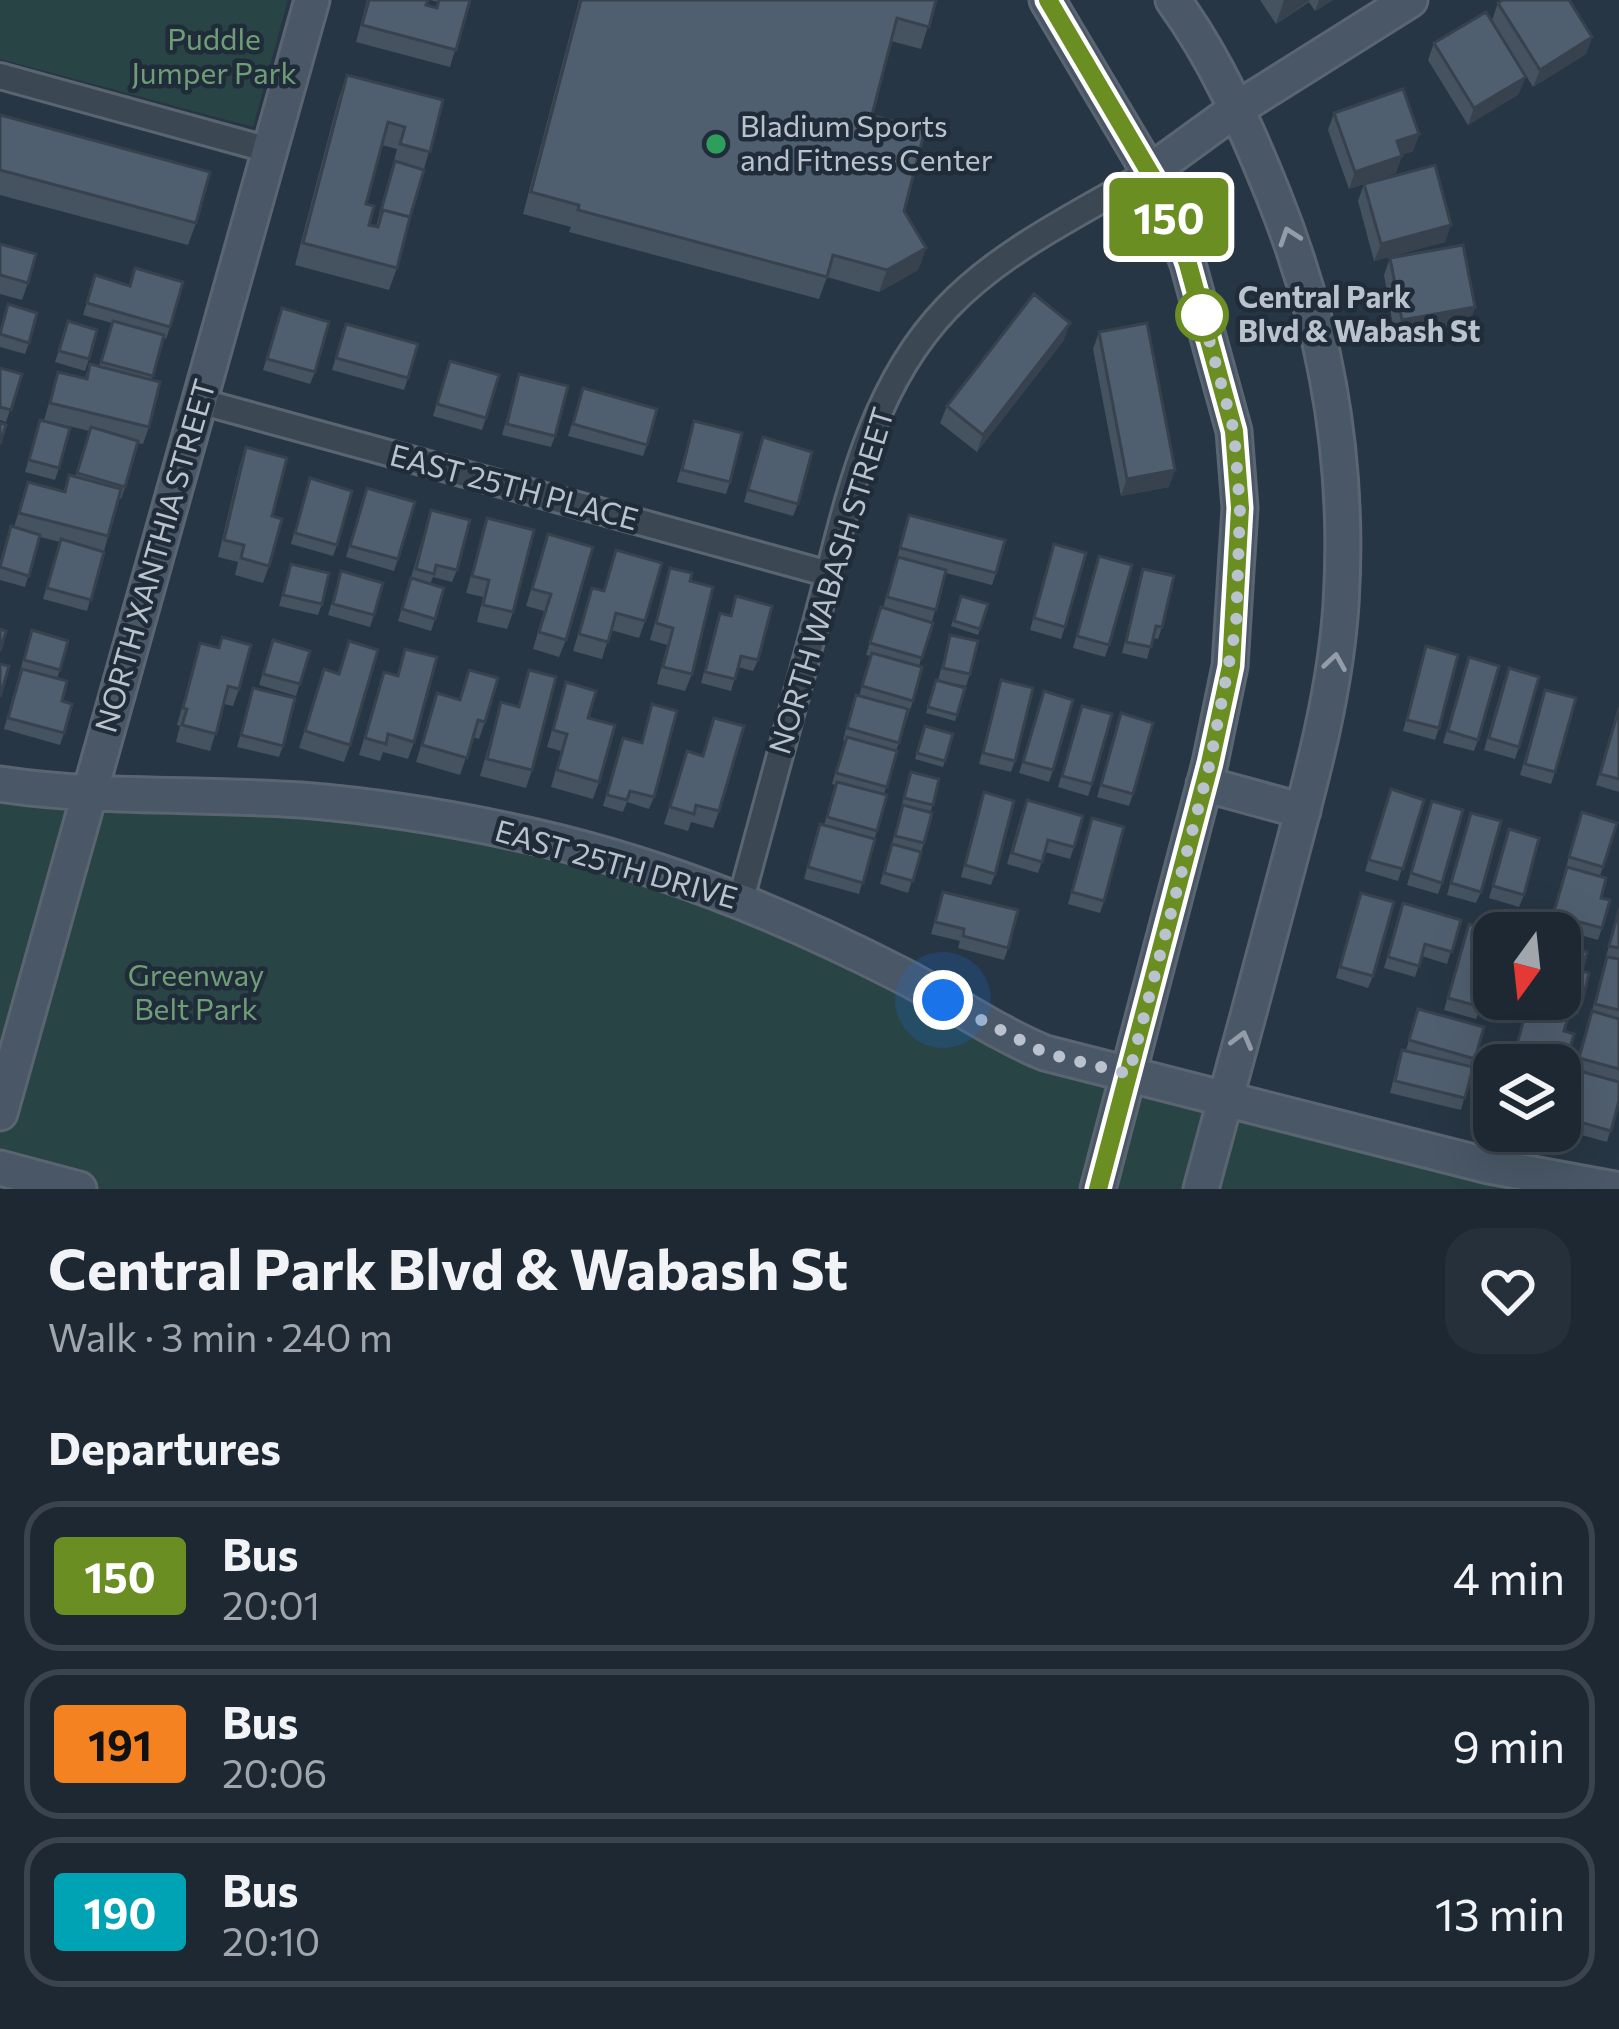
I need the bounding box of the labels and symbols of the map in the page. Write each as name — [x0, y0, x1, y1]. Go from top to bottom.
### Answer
park label: Puddle Jumper Park — [131, 19, 297, 90]
place label: Bladium Sports and Fitness Center — [740, 106, 993, 177]
marker: Bladium Sports and Fitness Center — [703, 131, 729, 157]
line badge: 150 — [1100, 178, 1238, 256]
one-way arrow — [1279, 227, 1304, 248]
place label: Central Park Blvd & Wabash St — [1238, 277, 1480, 348]
marker: Central Park Blvd & Wabash St — [1177, 290, 1227, 340]
street label: NORTH XANTHIA STREET — [85, 374, 222, 736]
street label: NORTH WABASH STREET — [759, 403, 900, 758]
street label: EAST 25TH PLACE — [386, 435, 643, 537]
one-way arrow — [1321, 652, 1346, 672]
street label: EAST 25TH DRIVE — [491, 810, 742, 915]
north arrow — [1473, 912, 1581, 1020]
park label: Greenway Belt Park — [128, 955, 264, 1026]
your location — [913, 970, 973, 1030]
one-way arrow — [1227, 1031, 1252, 1051]

